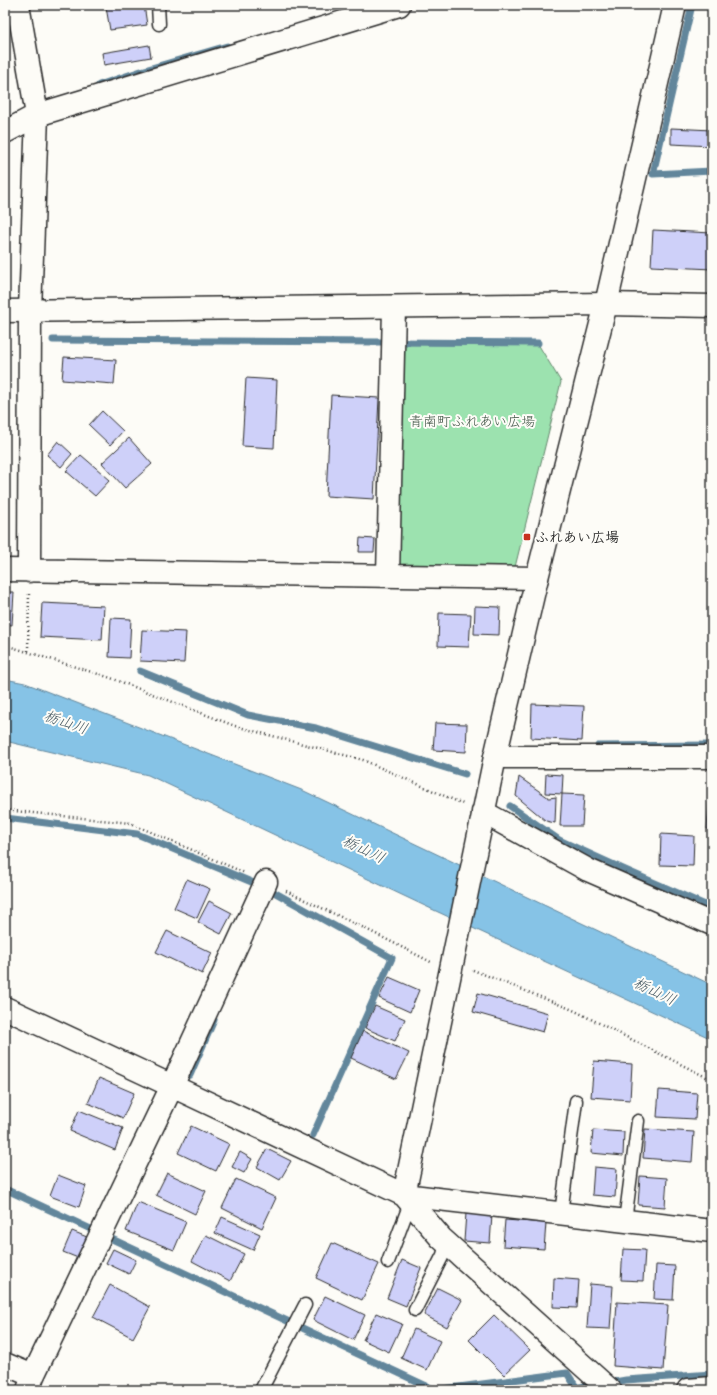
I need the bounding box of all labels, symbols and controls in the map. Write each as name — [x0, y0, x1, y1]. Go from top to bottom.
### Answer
park label: 青南町ふれあい広場 — [409, 413, 535, 430]
place label: ふれあい広場 — [535, 529, 619, 546]
marker: ふれあい広場 — [522, 532, 532, 542]
water label: 栃山川 — [42, 706, 90, 738]
water label: 栃山川 — [340, 831, 388, 867]
water label: 栃山川 — [631, 973, 679, 1009]

